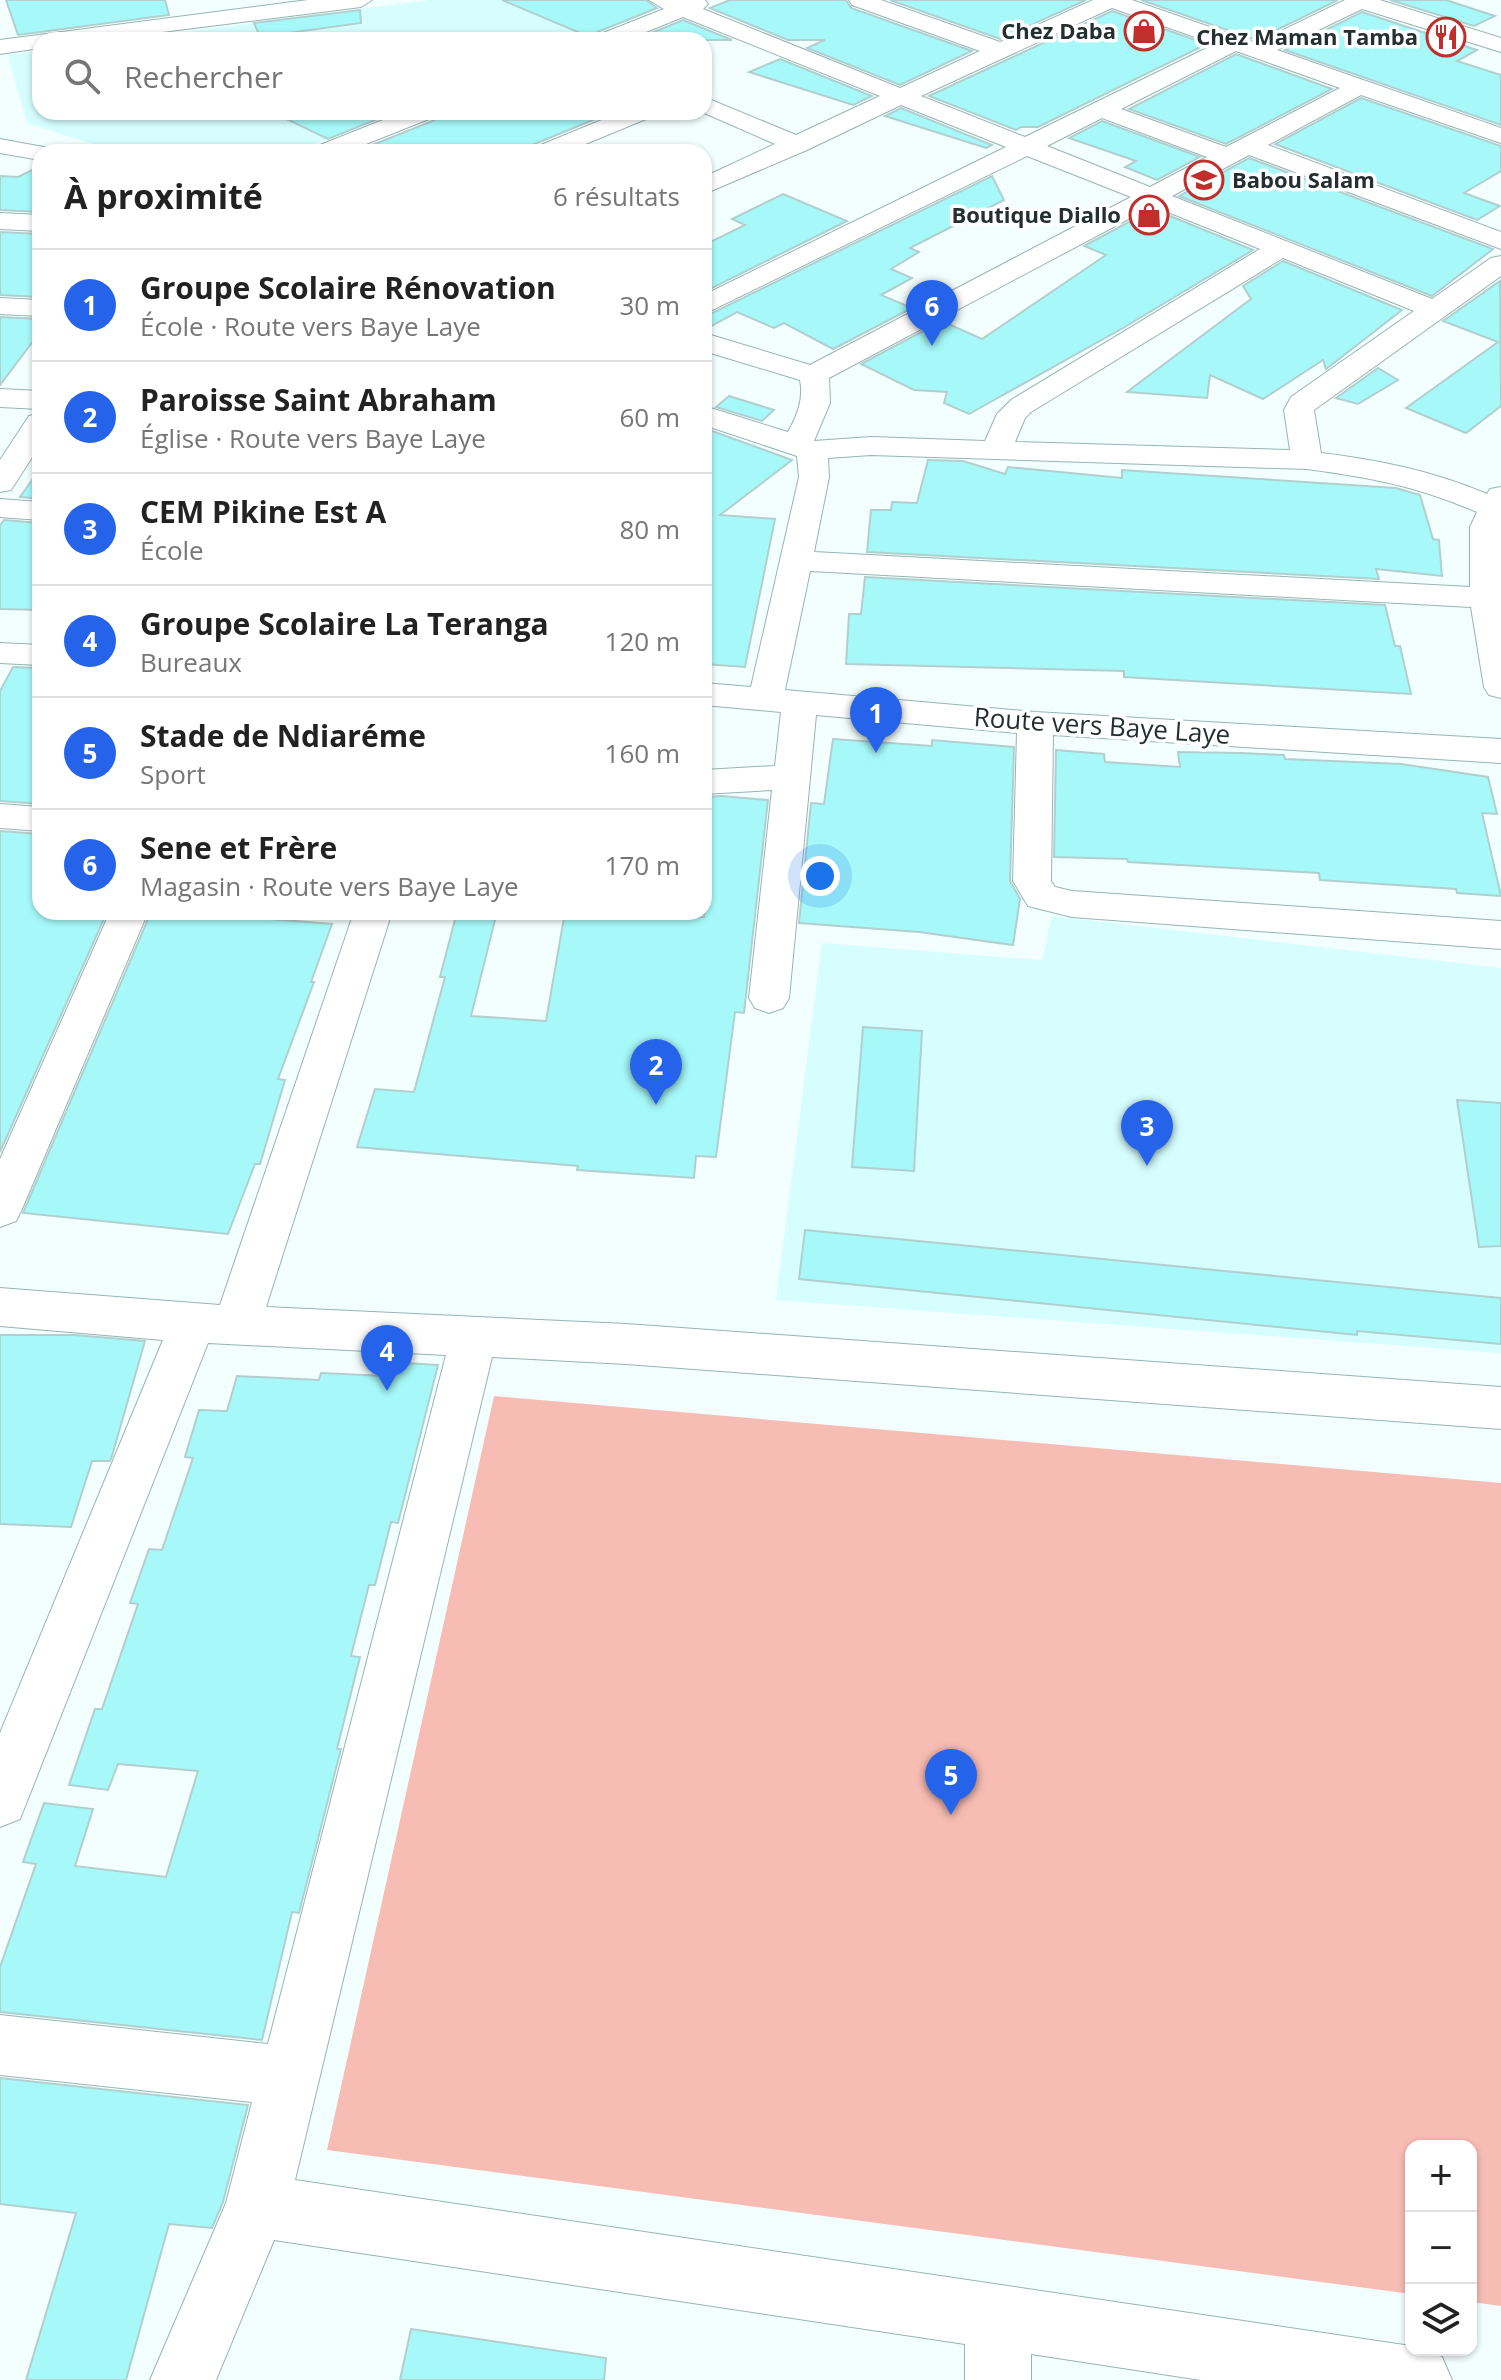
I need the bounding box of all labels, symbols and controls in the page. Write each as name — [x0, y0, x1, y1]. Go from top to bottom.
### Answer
shop icon: Chez Daba — [1123, 10, 1165, 52]
place label: Chez Daba — [1001, 15, 1116, 45]
restaurant icon: Chez Maman Tamba — [1425, 16, 1467, 58]
place label: Chez Maman Tamba — [1196, 21, 1418, 51]
search box — [32, 32, 712, 120]
icon: search — [60, 54, 104, 98]
text: Rechercher — [124, 56, 283, 97]
school or university icon: Babou Salam — [1183, 159, 1225, 201]
place label: Babou Salam — [1232, 164, 1375, 194]
text: À proximité — [64, 173, 263, 219]
text: 6 résultats — [553, 178, 680, 214]
shop icon: Boutique Diallo — [1128, 194, 1170, 236]
place label: Boutique Diallo — [951, 199, 1121, 229]
text: Groupe Scolaire Rénovation — [140, 267, 556, 308]
pin: 6 — [906, 280, 958, 346]
text: 1 — [83, 287, 97, 323]
text: 30 m — [619, 287, 680, 323]
text: École · Route vers Baye Laye — [140, 308, 481, 344]
text: Paroisse Saint Abraham — [140, 379, 497, 420]
text: 2 — [83, 399, 97, 435]
text: 60 m — [619, 399, 680, 435]
text: Église · Route vers Baye Laye — [140, 420, 486, 456]
text: CEM Pikine Est A — [140, 491, 386, 532]
text: 3 — [83, 511, 97, 547]
text: 80 m — [619, 511, 680, 547]
text: École — [140, 532, 204, 568]
text: Groupe Scolaire La Teranga — [140, 603, 549, 644]
text: 4 — [83, 623, 97, 659]
text: 120 m — [605, 623, 680, 659]
text: Bureaux — [140, 644, 242, 680]
pin: 1 — [850, 687, 902, 753]
street label: Route vers Baye Laye — [973, 698, 1231, 752]
text: Stade de Ndiaréme — [140, 715, 426, 756]
text: 5 — [83, 735, 97, 771]
text: 160 m — [605, 735, 680, 771]
text: Sport — [140, 756, 206, 792]
text: Sene et Frère — [140, 827, 337, 868]
text: 6 — [83, 847, 97, 883]
text: 170 m — [605, 847, 680, 883]
your location — [800, 856, 840, 896]
text: Magasin · Route vers Baye Laye — [140, 868, 519, 904]
pin: 2 — [630, 1039, 682, 1105]
pin: 3 — [1121, 1100, 1173, 1166]
pin: 4 — [361, 1325, 413, 1391]
pin: 5 — [925, 1749, 977, 1815]
map controls — [1405, 2140, 1477, 2356]
button: + — [1405, 2140, 1477, 2212]
button: − — [1405, 2212, 1477, 2284]
button: layers — [1405, 2284, 1477, 2356]

